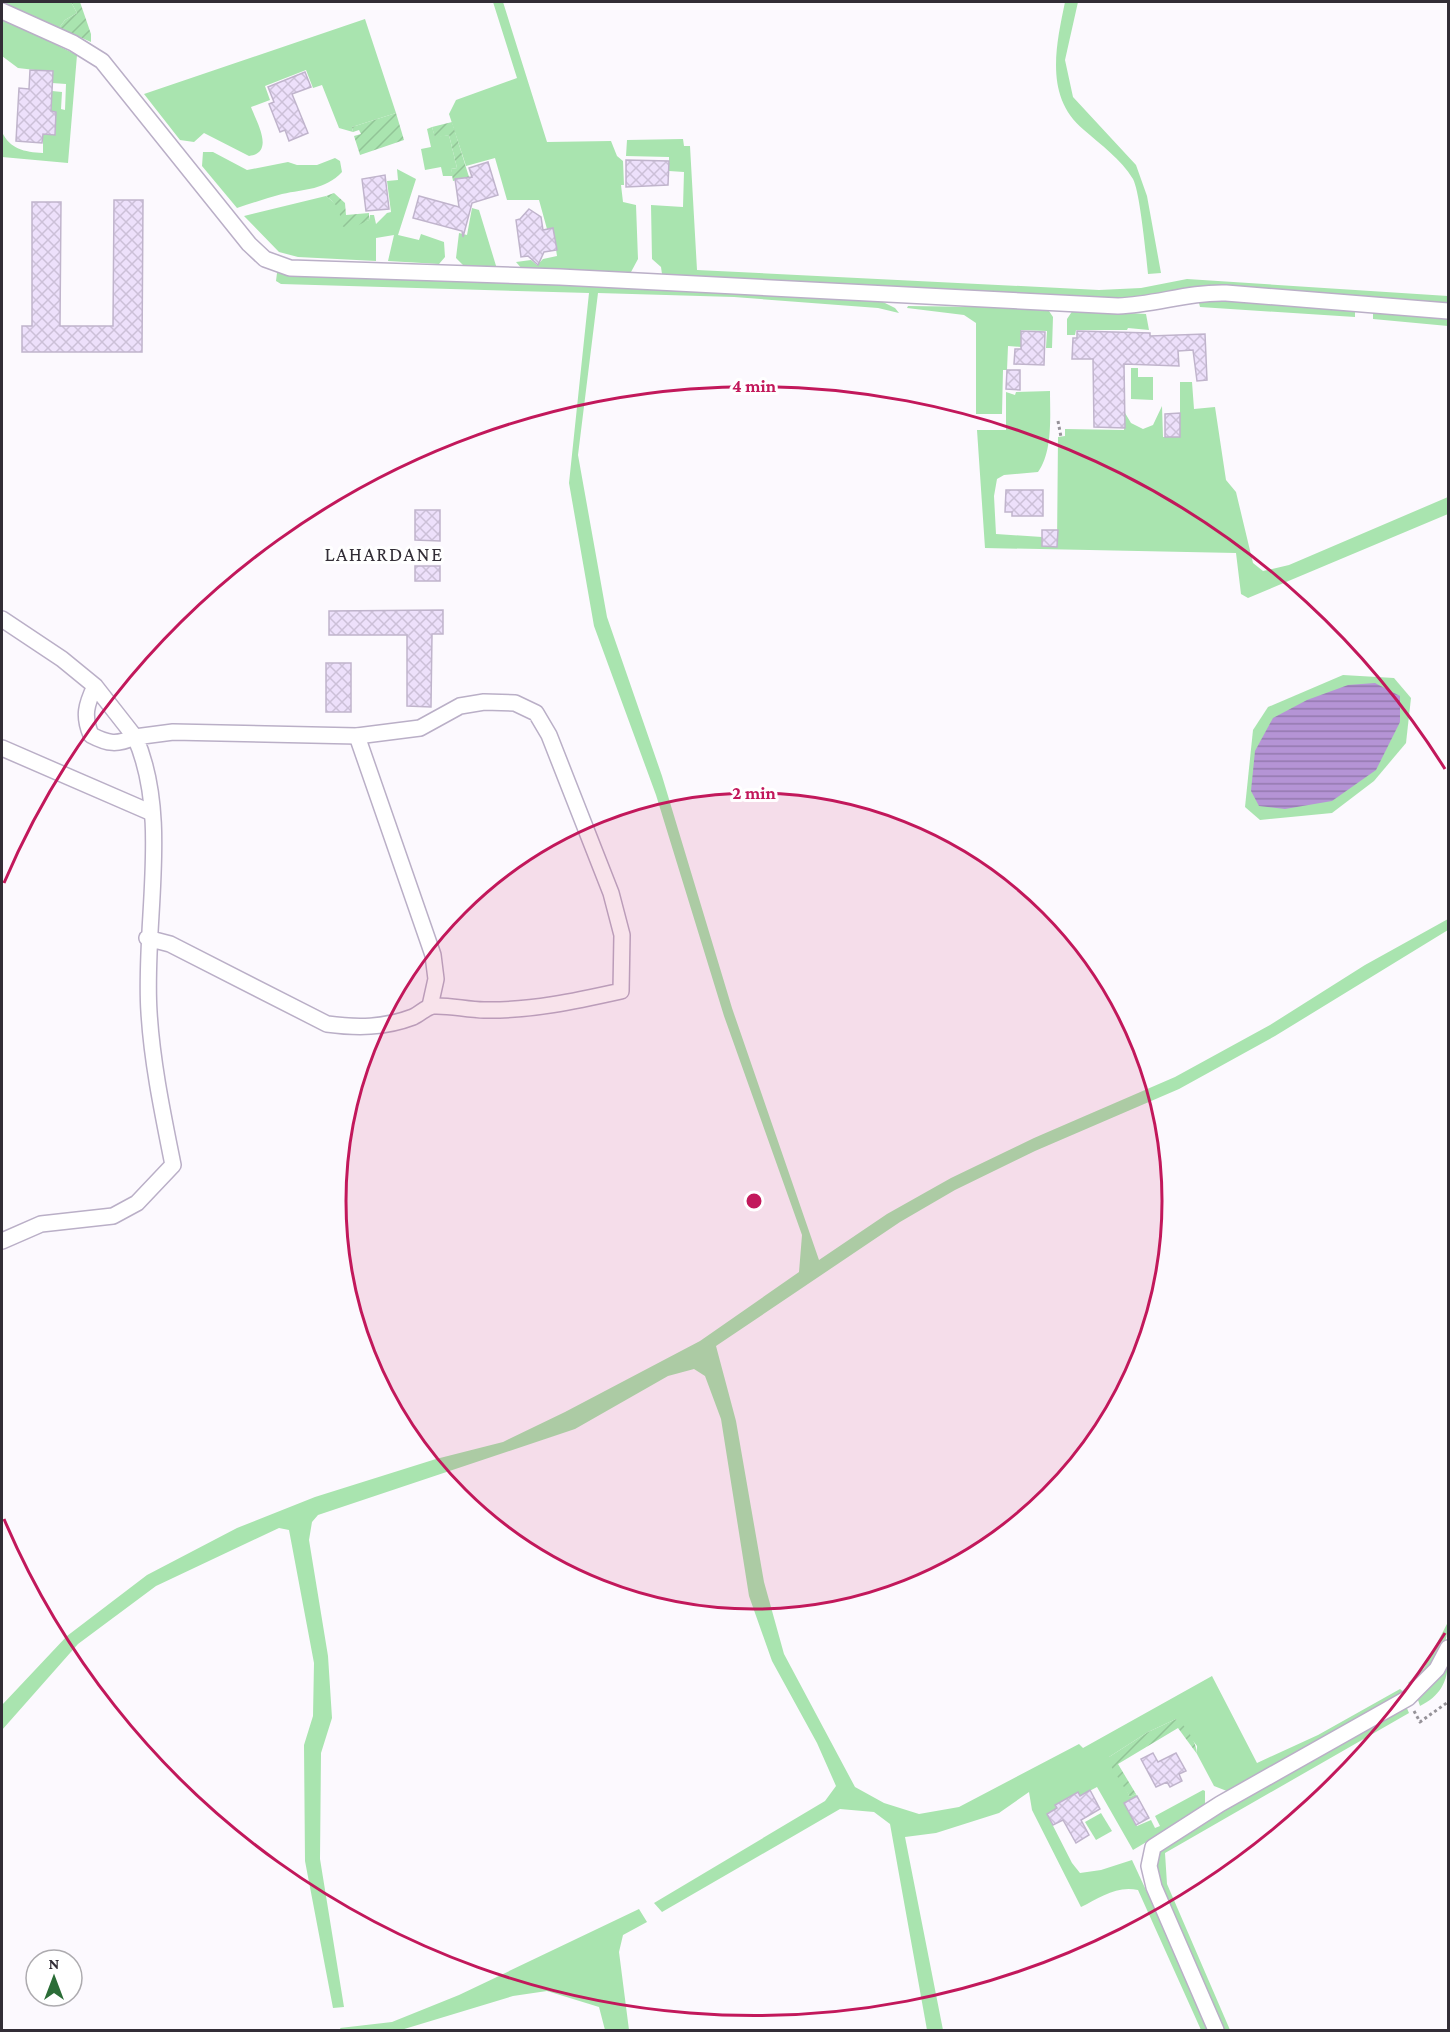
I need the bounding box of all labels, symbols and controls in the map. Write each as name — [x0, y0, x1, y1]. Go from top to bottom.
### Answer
text: 4 min — [732, 376, 777, 396]
district label: LAHARDANE — [324, 543, 444, 565]
text: 2 min — [732, 783, 776, 803]
centre of rings — [744, 1191, 764, 1211]
north arrow — [24, 1948, 84, 2008]
text: N — [49, 1955, 60, 1972]

